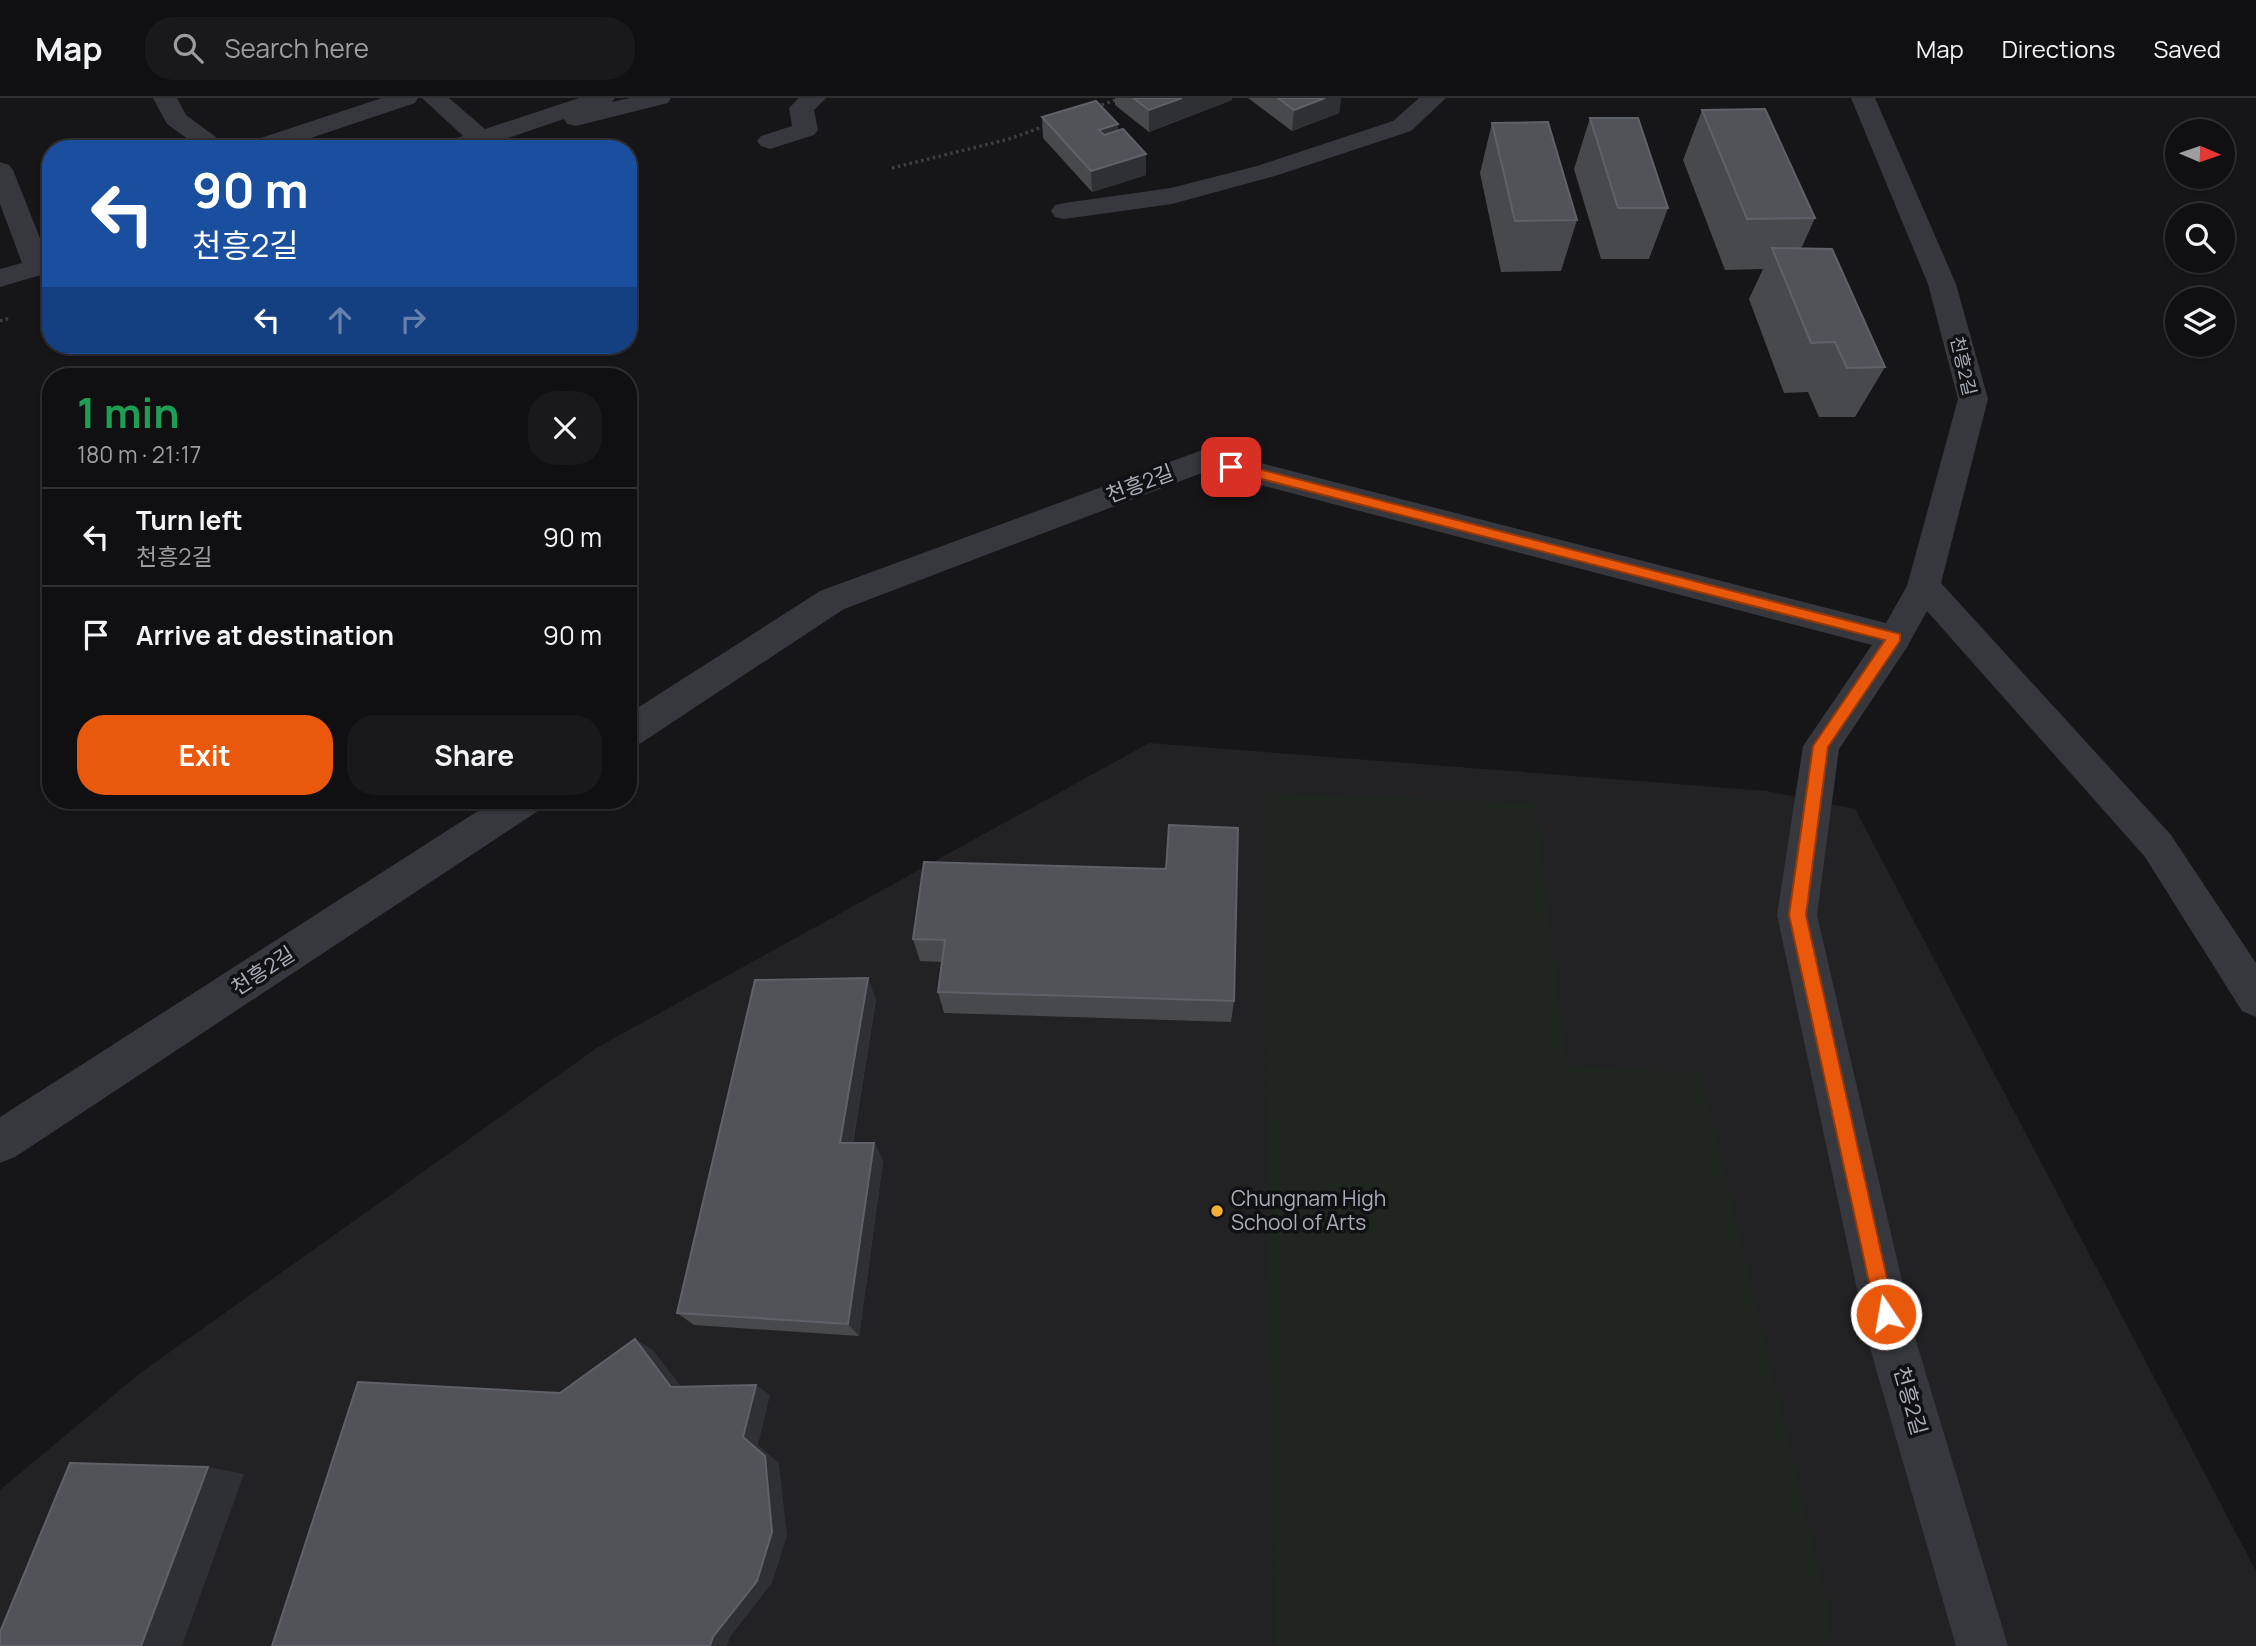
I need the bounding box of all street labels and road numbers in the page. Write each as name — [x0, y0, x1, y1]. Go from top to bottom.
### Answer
street label: 천흥2길 — [1946, 334, 1982, 398]
street label: 천흥2길 — [1102, 457, 1177, 509]
street label: 천흥2길 — [226, 939, 299, 1001]
street label: 천흥2길 — [1888, 1363, 1934, 1438]

